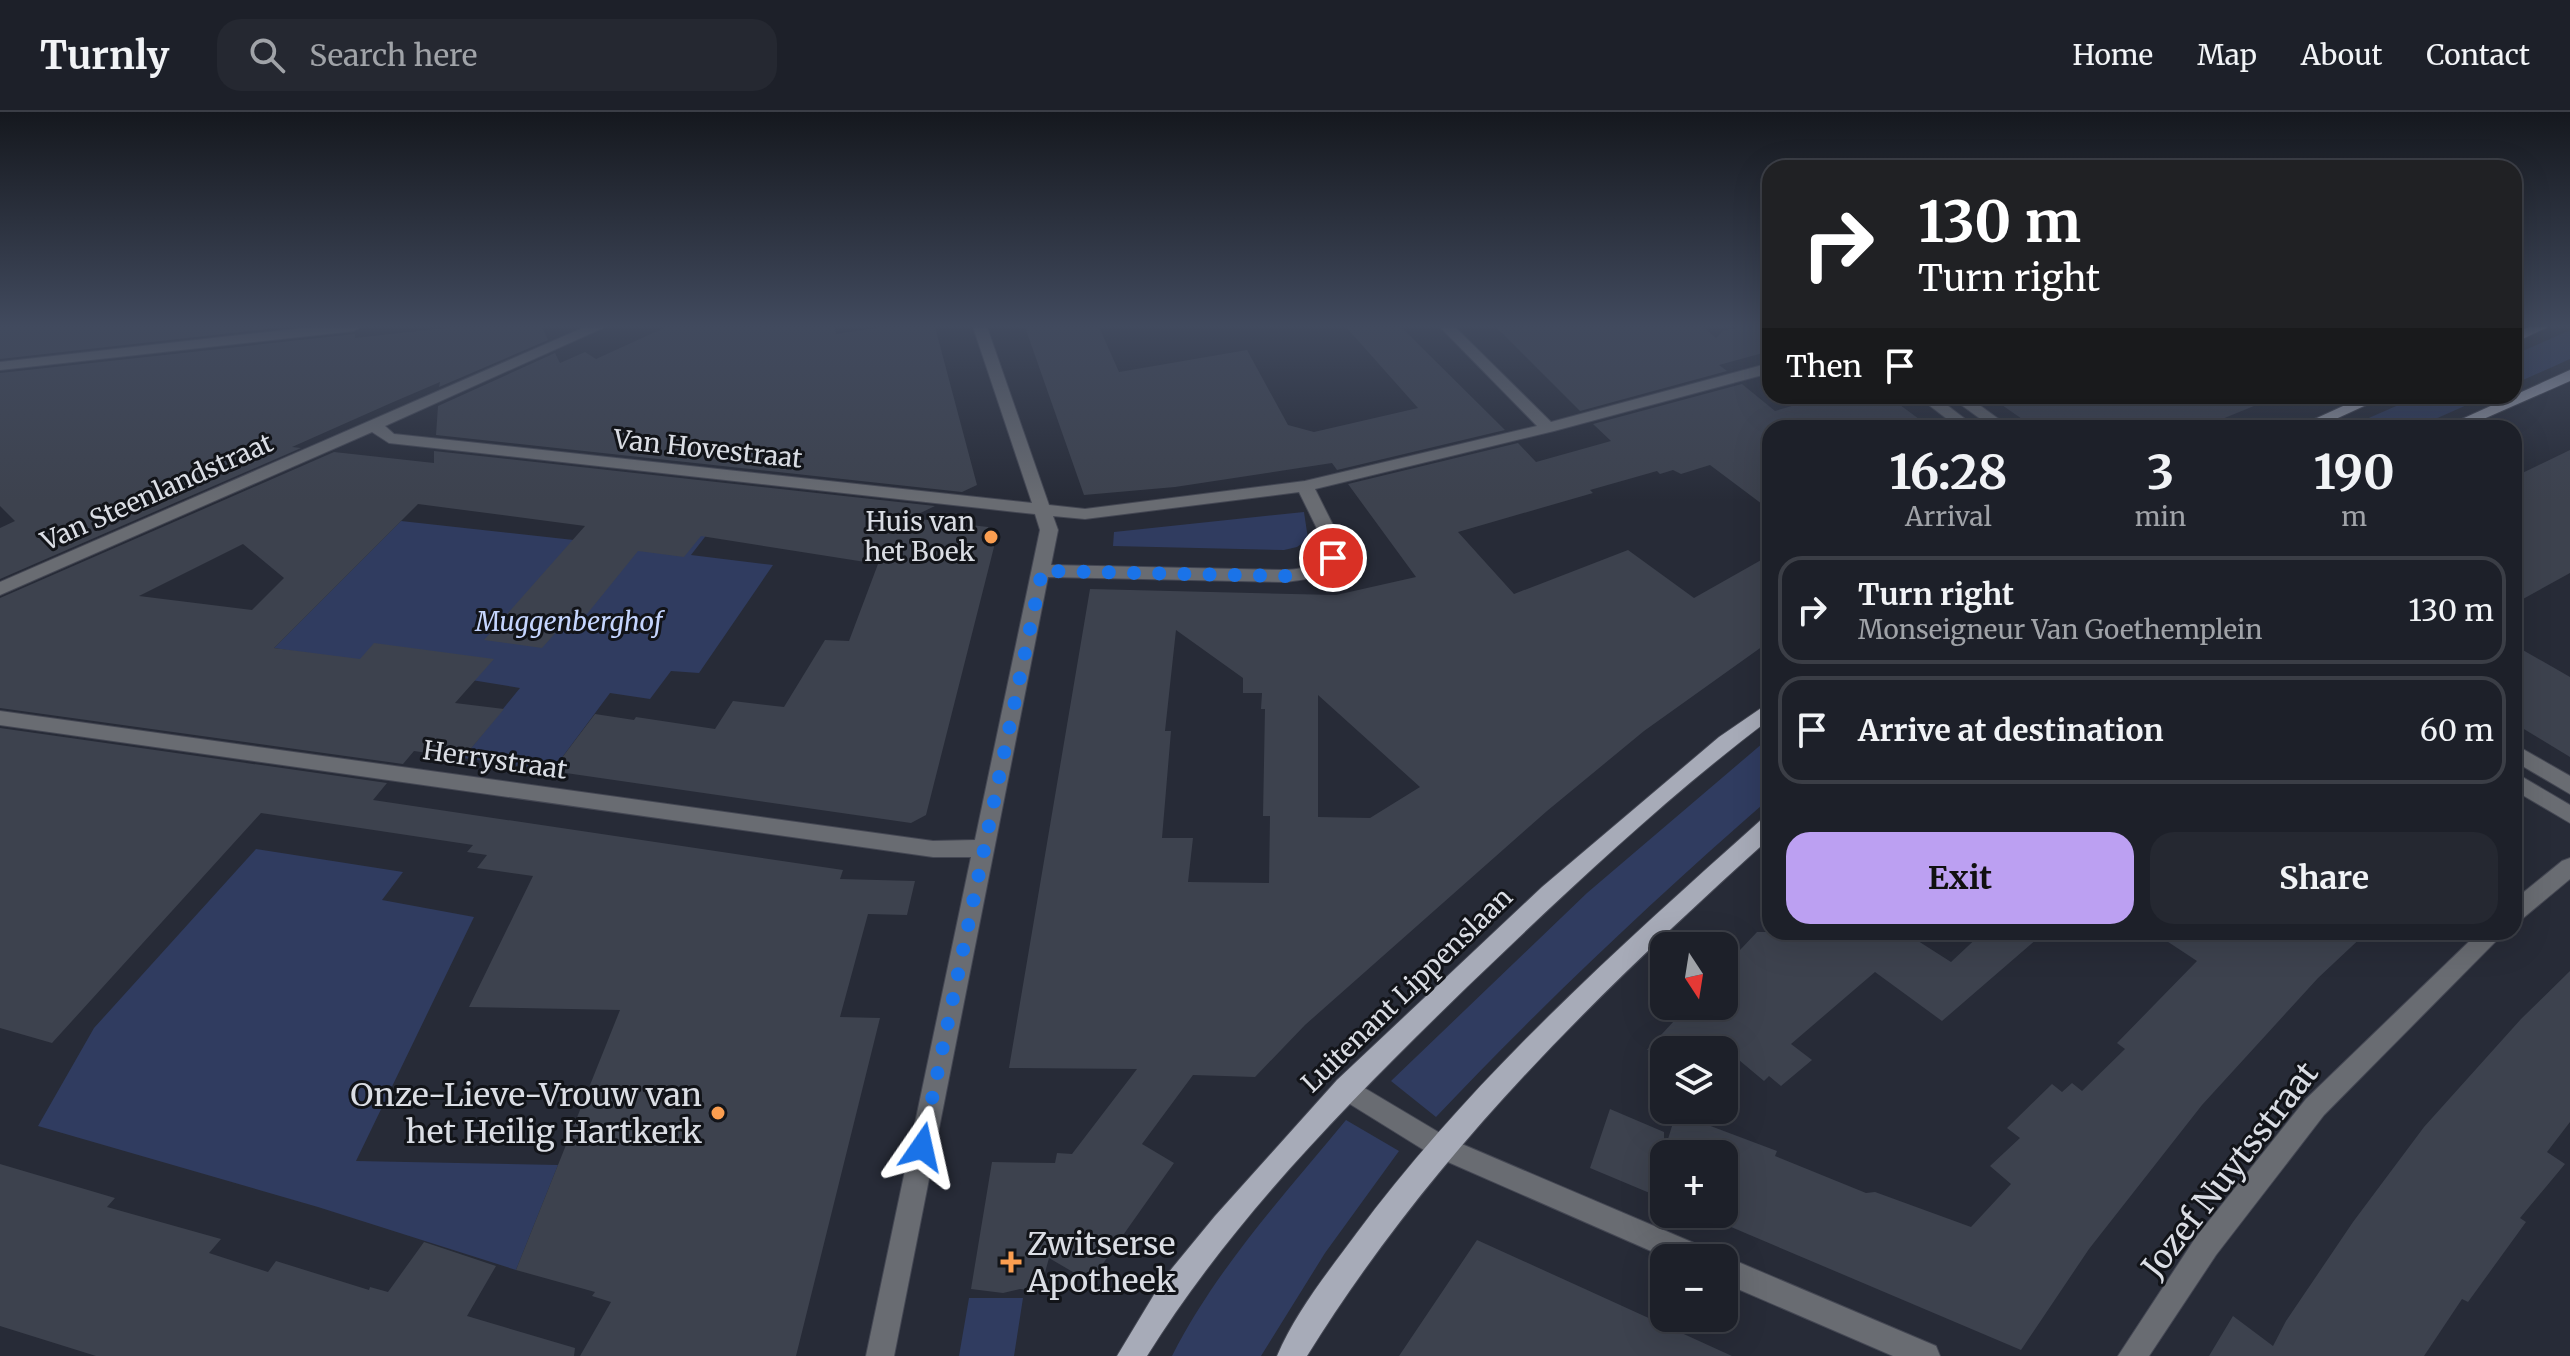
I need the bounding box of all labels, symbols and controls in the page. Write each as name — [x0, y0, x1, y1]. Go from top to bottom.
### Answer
search box — [217, 19, 777, 91]
text: Turnly — [40, 32, 169, 79]
icon: search — [245, 33, 289, 77]
text: Search here — [309, 36, 478, 74]
text: Home — [2072, 37, 2153, 73]
text: Map — [2197, 37, 2257, 73]
text: About — [2301, 37, 2382, 73]
text: Contact — [2426, 37, 2530, 73]
text: 130 m — [1918, 187, 2081, 257]
icon: right — [1786, 192, 1890, 296]
text: Turn right — [1918, 256, 2100, 301]
icon: arrive — [1878, 344, 1922, 388]
text: Then — [1786, 347, 1862, 385]
street label: Van Hovestraat — [611, 422, 804, 475]
street label: Van Steenlandstraat — [35, 426, 278, 558]
text: 16:28 — [1889, 442, 2008, 502]
text: 3 — [2147, 442, 2174, 502]
text: 190 — [2313, 442, 2395, 502]
text: Arrival — [1905, 500, 1992, 533]
text: min — [2135, 500, 2186, 533]
text: m — [2341, 500, 2367, 533]
place label: Huis van het Boek — [864, 505, 976, 568]
pin — [1299, 524, 1367, 592]
marker: Huis van het Boek — [982, 528, 1000, 546]
icon: arrive — [1311, 536, 1355, 580]
text: Turn right — [1858, 575, 2014, 613]
icon: right — [1790, 588, 1834, 632]
text: 130 m — [2408, 591, 2494, 629]
park label: Muggenberghof — [474, 605, 666, 638]
text: Monseigneur Van Goethemplein — [1858, 613, 2263, 646]
icon: arrive — [1790, 708, 1834, 752]
text: Arrive at destination — [1858, 711, 2164, 749]
text: 60 m — [2420, 711, 2494, 749]
street label: Herrystraat — [421, 733, 569, 786]
button: Exit — [1786, 832, 2134, 924]
button: Share — [2150, 832, 2498, 924]
street label: Luitenant Lippenslaan — [1294, 880, 1519, 1099]
north arrow — [1650, 932, 1738, 1020]
map controls — [1650, 932, 1738, 1332]
button: layers — [1650, 1036, 1738, 1124]
street label: Jozef Nuytsstraat — [2133, 1054, 2327, 1287]
place label: Onze-Lieve-Vrouw van het Heilig Hartkerk — [350, 1075, 703, 1152]
marker: Onze-Lieve-Vrouw van het Heilig Hartkerk — [709, 1104, 727, 1122]
position arrow — [880, 1105, 964, 1189]
button: + — [1650, 1140, 1738, 1228]
place label: Zwitserse Apotheek — [1026, 1224, 1177, 1301]
button: − — [1650, 1244, 1738, 1332]
marker: Zwitserse Apotheek — [1002, 1253, 1020, 1271]

